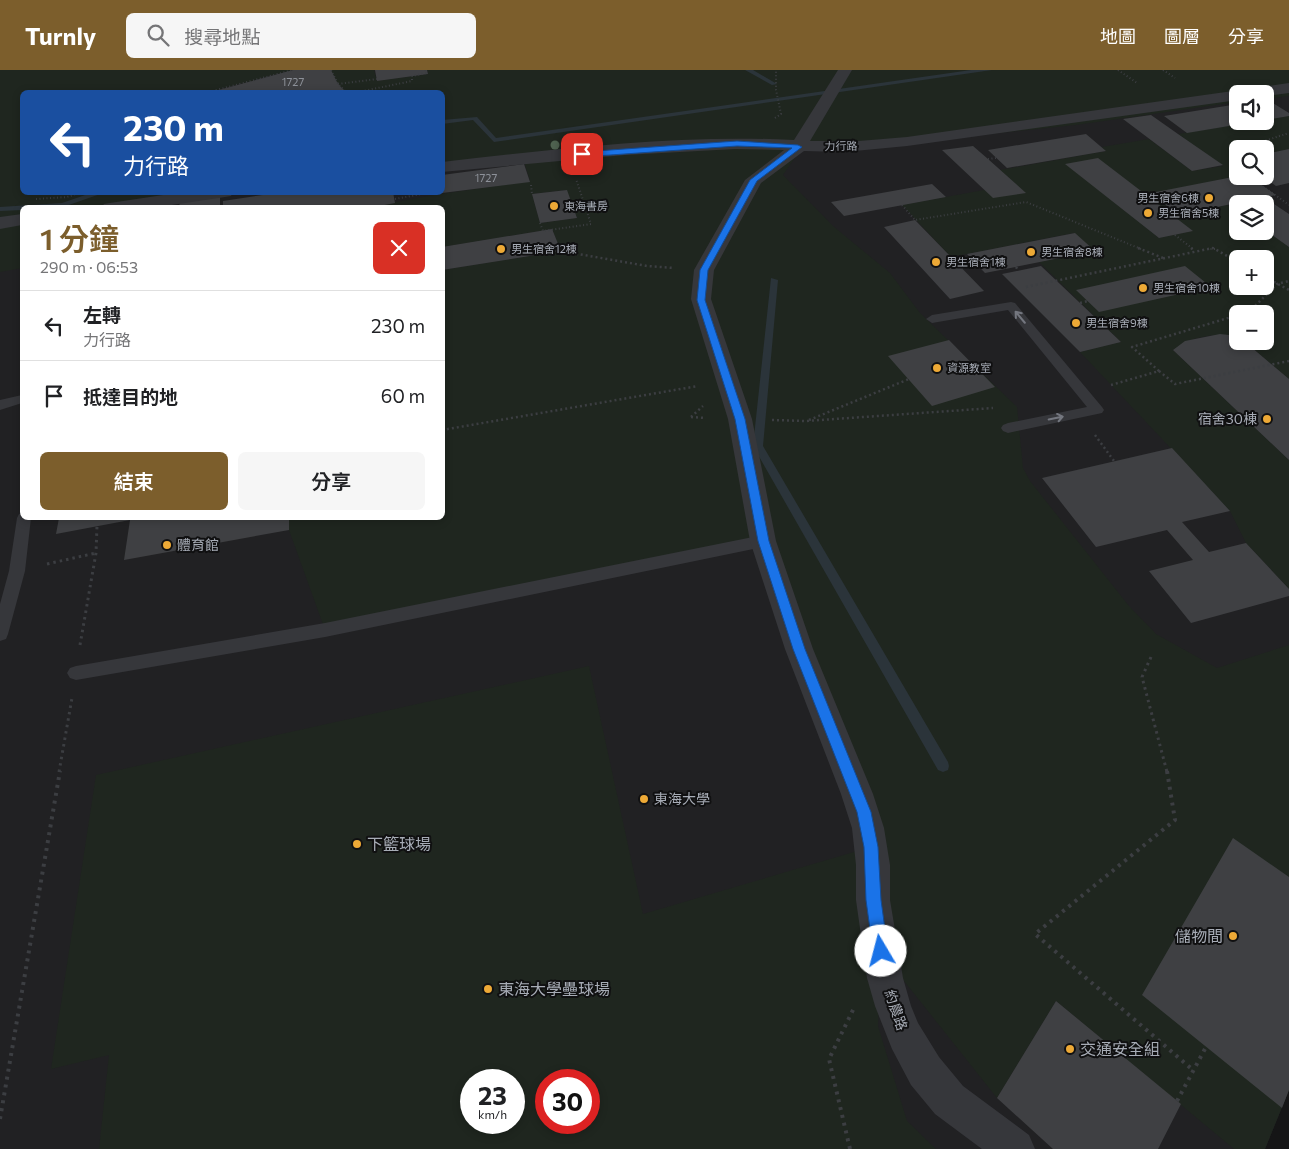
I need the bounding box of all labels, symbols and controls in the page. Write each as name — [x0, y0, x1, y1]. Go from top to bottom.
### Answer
search box — [126, 13, 476, 58]
text: Turnly — [25, 21, 96, 50]
icon: search — [144, 21, 172, 49]
text: 搜尋地點 — [184, 25, 260, 48]
text: 地圖 — [1100, 25, 1136, 47]
text: 圖層 — [1164, 25, 1200, 47]
text: 分享 — [1228, 25, 1264, 47]
house number: 1727 — [282, 75, 304, 88]
map controls — [1229, 85, 1274, 350]
button: sound — [1229, 85, 1274, 130]
text: 230 m — [123, 105, 224, 148]
icon: left — [40, 110, 105, 175]
pin — [561, 133, 603, 175]
street label: 力行路 — [824, 139, 858, 152]
icon: arrive — [568, 140, 596, 168]
button: search — [1229, 140, 1274, 185]
text: 力行路 — [123, 152, 189, 179]
house number: 1727 — [475, 171, 497, 184]
place label: 男生宿舍6棟 — [1137, 191, 1199, 204]
marker: 男生宿舍6棟 — [1203, 192, 1215, 204]
button: layers — [1229, 195, 1274, 240]
place label: 東海書房 — [564, 199, 608, 212]
marker: 東海書房 — [548, 200, 560, 212]
place label: 男生宿舍5棟 — [1158, 206, 1219, 219]
marker: 男生宿舍5棟 — [1142, 207, 1154, 219]
text: 1 分鐘 — [40, 219, 119, 256]
button: close — [373, 222, 425, 274]
place label: 男生宿舍12棟 — [511, 242, 577, 255]
marker: 男生宿舍12棟 — [495, 243, 507, 255]
place label: 男生宿舍8棟 — [1041, 245, 1103, 258]
marker: 男生宿舍8棟 — [1025, 246, 1037, 258]
button: + — [1229, 250, 1274, 295]
place label: 男生宿舍1棟 — [946, 255, 1006, 268]
marker: 男生宿舍1棟 — [930, 256, 942, 268]
text: 290 m · 06:53 — [40, 257, 138, 276]
place label: 男生宿舍10棟 — [1153, 281, 1220, 294]
marker: 男生宿舍10棟 — [1137, 282, 1149, 294]
text: 左轉 — [83, 303, 121, 326]
button: − — [1229, 305, 1274, 350]
one-way arrow — [1014, 311, 1025, 324]
icon: left — [40, 312, 68, 340]
text: 230 m — [371, 314, 425, 337]
place label: 男生宿舍9棟 — [1086, 316, 1148, 329]
marker: 男生宿舍9棟 — [1070, 317, 1082, 329]
text: 力行路 — [83, 330, 131, 349]
place label: 資源教室 — [947, 361, 991, 374]
marker: 資源教室 — [931, 362, 943, 374]
icon: arrive — [40, 382, 68, 410]
text: 60 m — [381, 384, 425, 407]
text: 抵達目的地 — [83, 385, 178, 408]
place label: 宿舍30棟 — [1198, 410, 1257, 427]
one-way arrow — [1048, 413, 1064, 423]
marker: 宿舍30棟 — [1261, 413, 1273, 425]
button: 結束 — [40, 452, 228, 510]
button: 分享 — [238, 452, 425, 510]
place label: 體育館 — [177, 536, 219, 553]
marker: 體育館 — [161, 539, 173, 551]
place label: 東海大學 — [654, 790, 710, 807]
marker: 東海大學 — [638, 793, 650, 805]
place label: 下籃球場 — [367, 834, 431, 853]
marker: 下籃球場 — [351, 838, 363, 850]
position arrow — [854, 924, 906, 976]
place label: 儲物間 — [1175, 926, 1223, 945]
marker: 儲物間 — [1227, 930, 1239, 942]
place label: 東海大學壘球場 — [498, 979, 610, 998]
marker: 東海大學壘球場 — [482, 983, 494, 995]
street label: 約農路 — [882, 987, 911, 1032]
place label: 交通安全組 — [1080, 1039, 1160, 1058]
marker: 交通安全組 — [1064, 1043, 1076, 1055]
speed limit sign: 30 — [535, 1069, 600, 1134]
text: 23 — [478, 1080, 507, 1110]
text: km/h — [478, 1107, 507, 1121]

